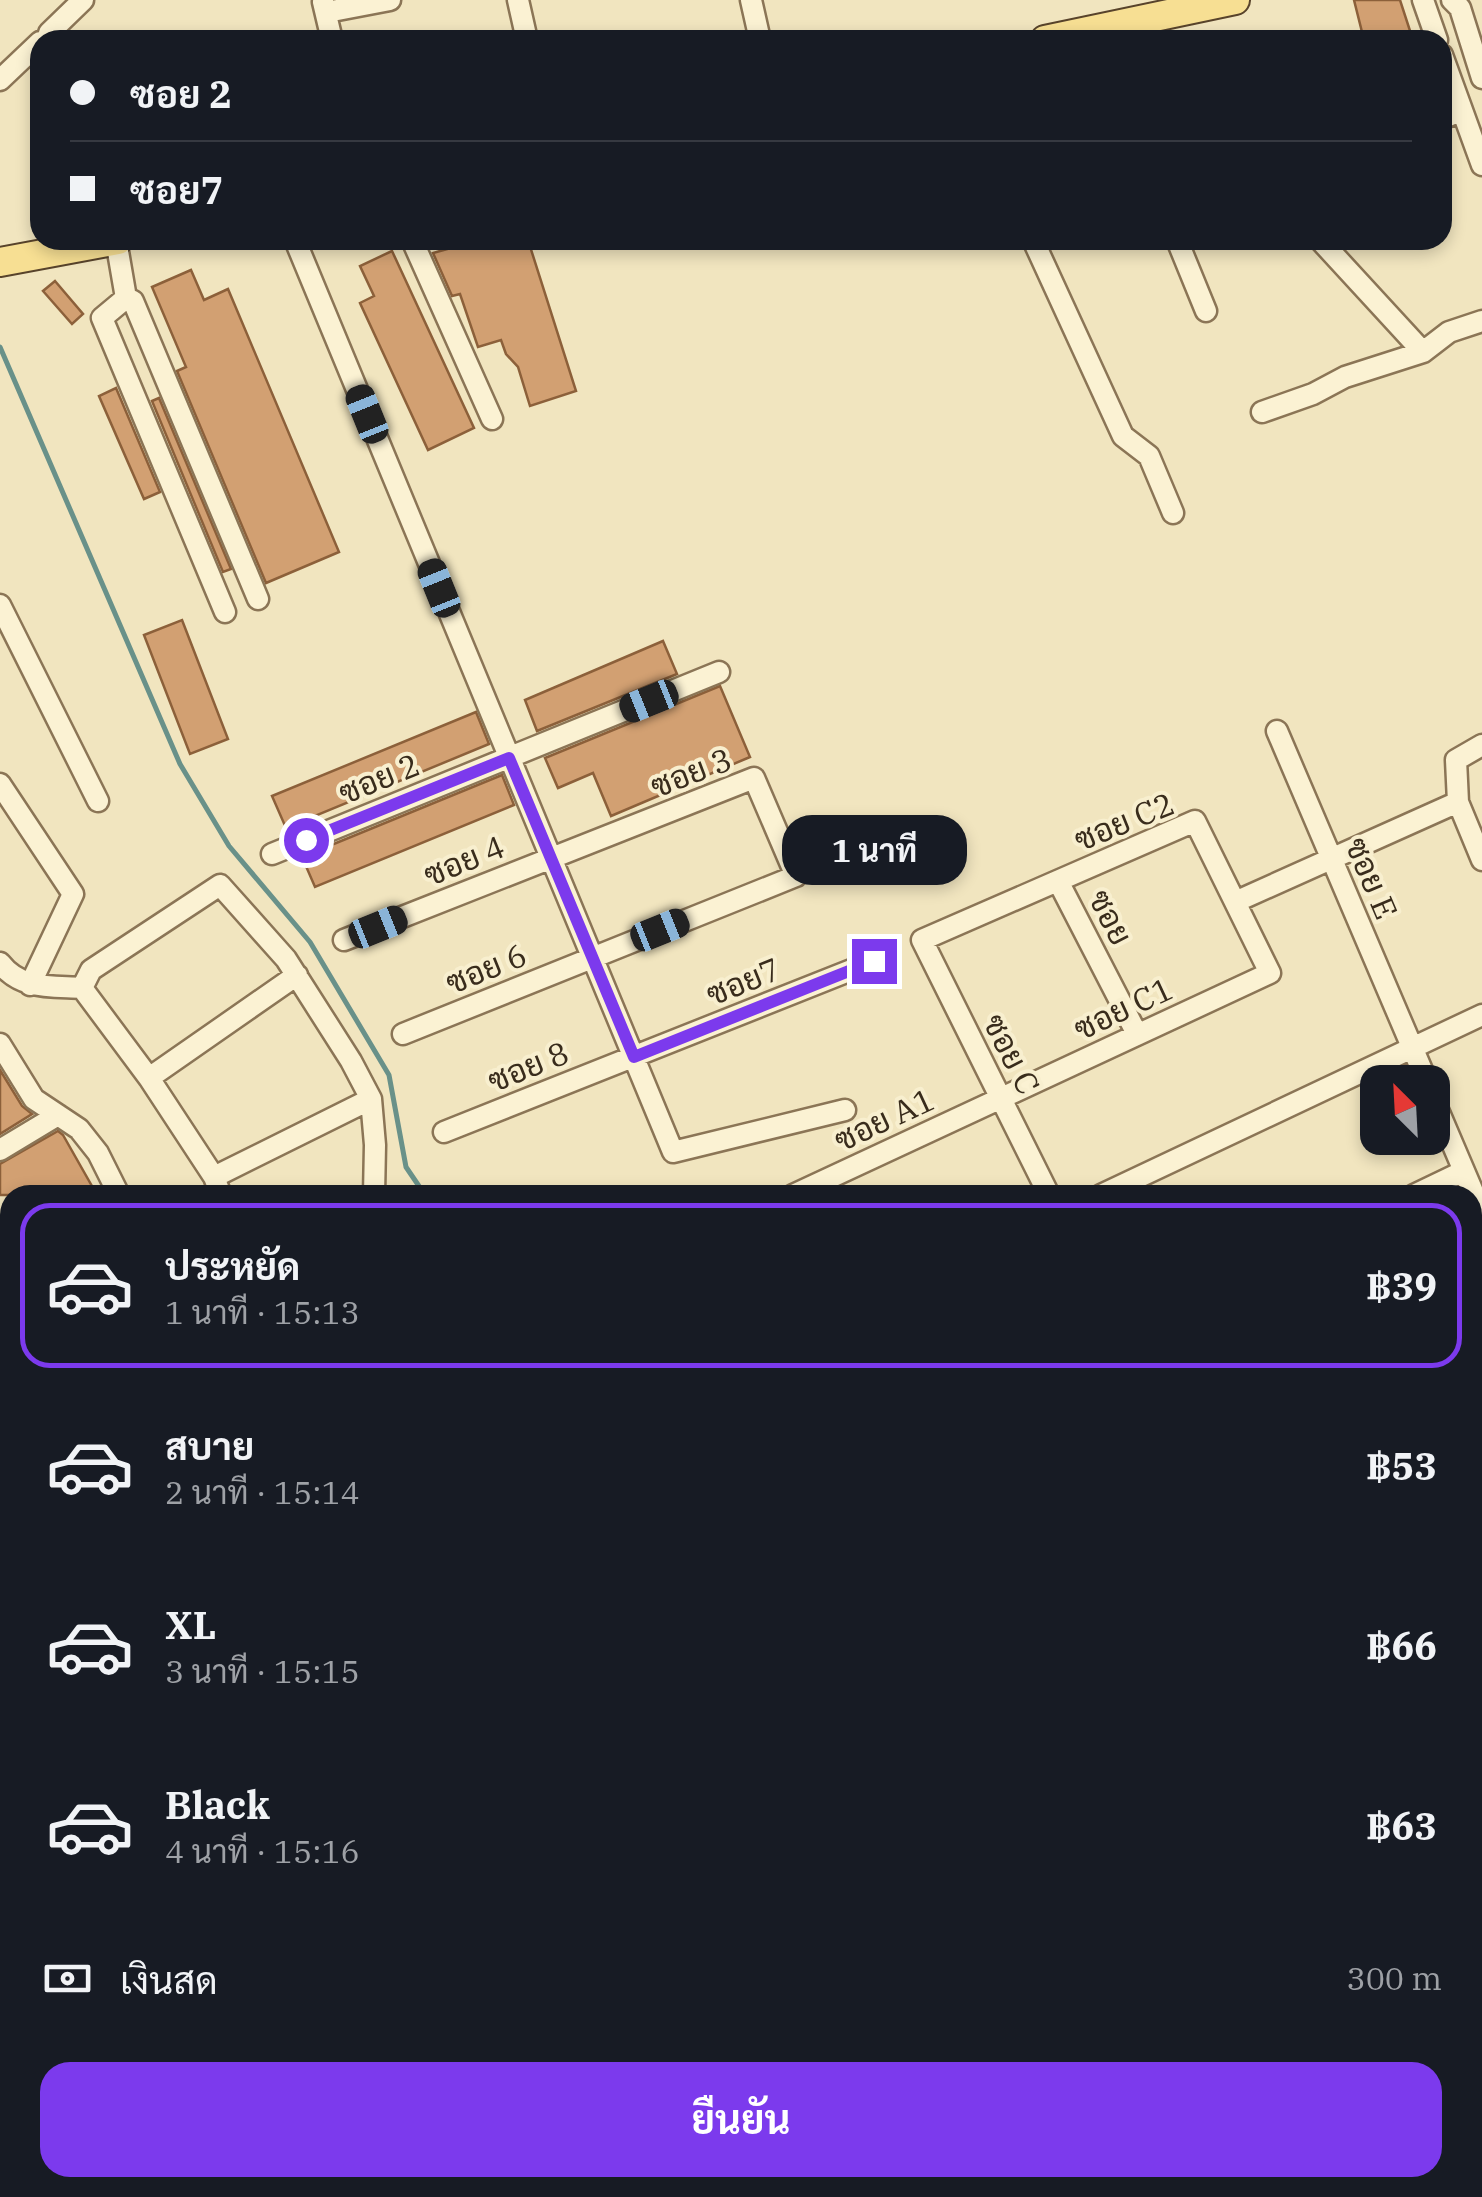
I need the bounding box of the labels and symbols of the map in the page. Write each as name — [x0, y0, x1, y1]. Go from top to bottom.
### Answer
car — [342, 381, 392, 447]
car — [414, 555, 464, 621]
car — [616, 676, 682, 726]
street label: ซอย 3 — [645, 737, 737, 807]
street label: ซอย 2 — [332, 743, 426, 813]
street label: ซอย C2 — [1068, 782, 1180, 860]
callout: 1 นาที — [782, 816, 966, 886]
route start — [284, 818, 329, 863]
street label: ซอย 4 — [417, 825, 511, 895]
street label: ซอย E — [1336, 831, 1408, 925]
street label: ซอย — [1079, 882, 1143, 952]
car — [345, 902, 411, 952]
car — [627, 905, 693, 955]
street label: ซอย 6 — [439, 933, 533, 1003]
route end — [852, 939, 897, 984]
street label: ซอย7 — [700, 947, 786, 1015]
street label: ซอย C1 — [1067, 967, 1179, 1049]
street label: ซอย C — [974, 1007, 1050, 1101]
street label: ซอย 8 — [481, 1031, 575, 1101]
north arrow — [1360, 1065, 1450, 1155]
street label: ซอย A1 — [827, 1078, 941, 1160]

